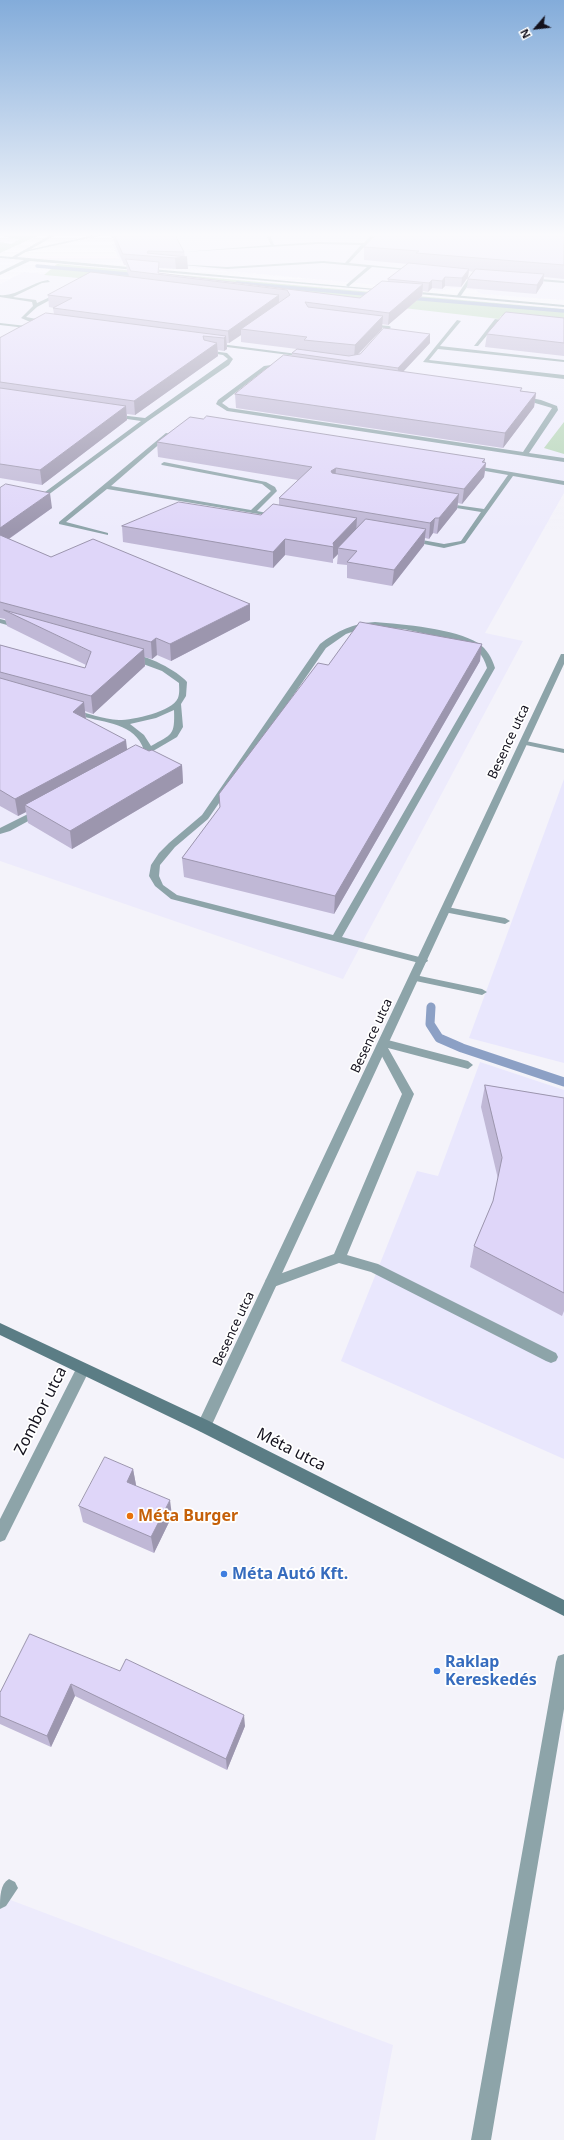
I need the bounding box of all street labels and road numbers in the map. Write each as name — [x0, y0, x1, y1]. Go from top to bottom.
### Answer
street label: Besence utca — [485, 702, 533, 782]
street label: Besence utca — [348, 996, 396, 1076]
street label: Besence utca — [210, 1289, 258, 1369]
street label: Zombor utca — [11, 1364, 71, 1458]
street label: Méta utca — [253, 1424, 329, 1476]

